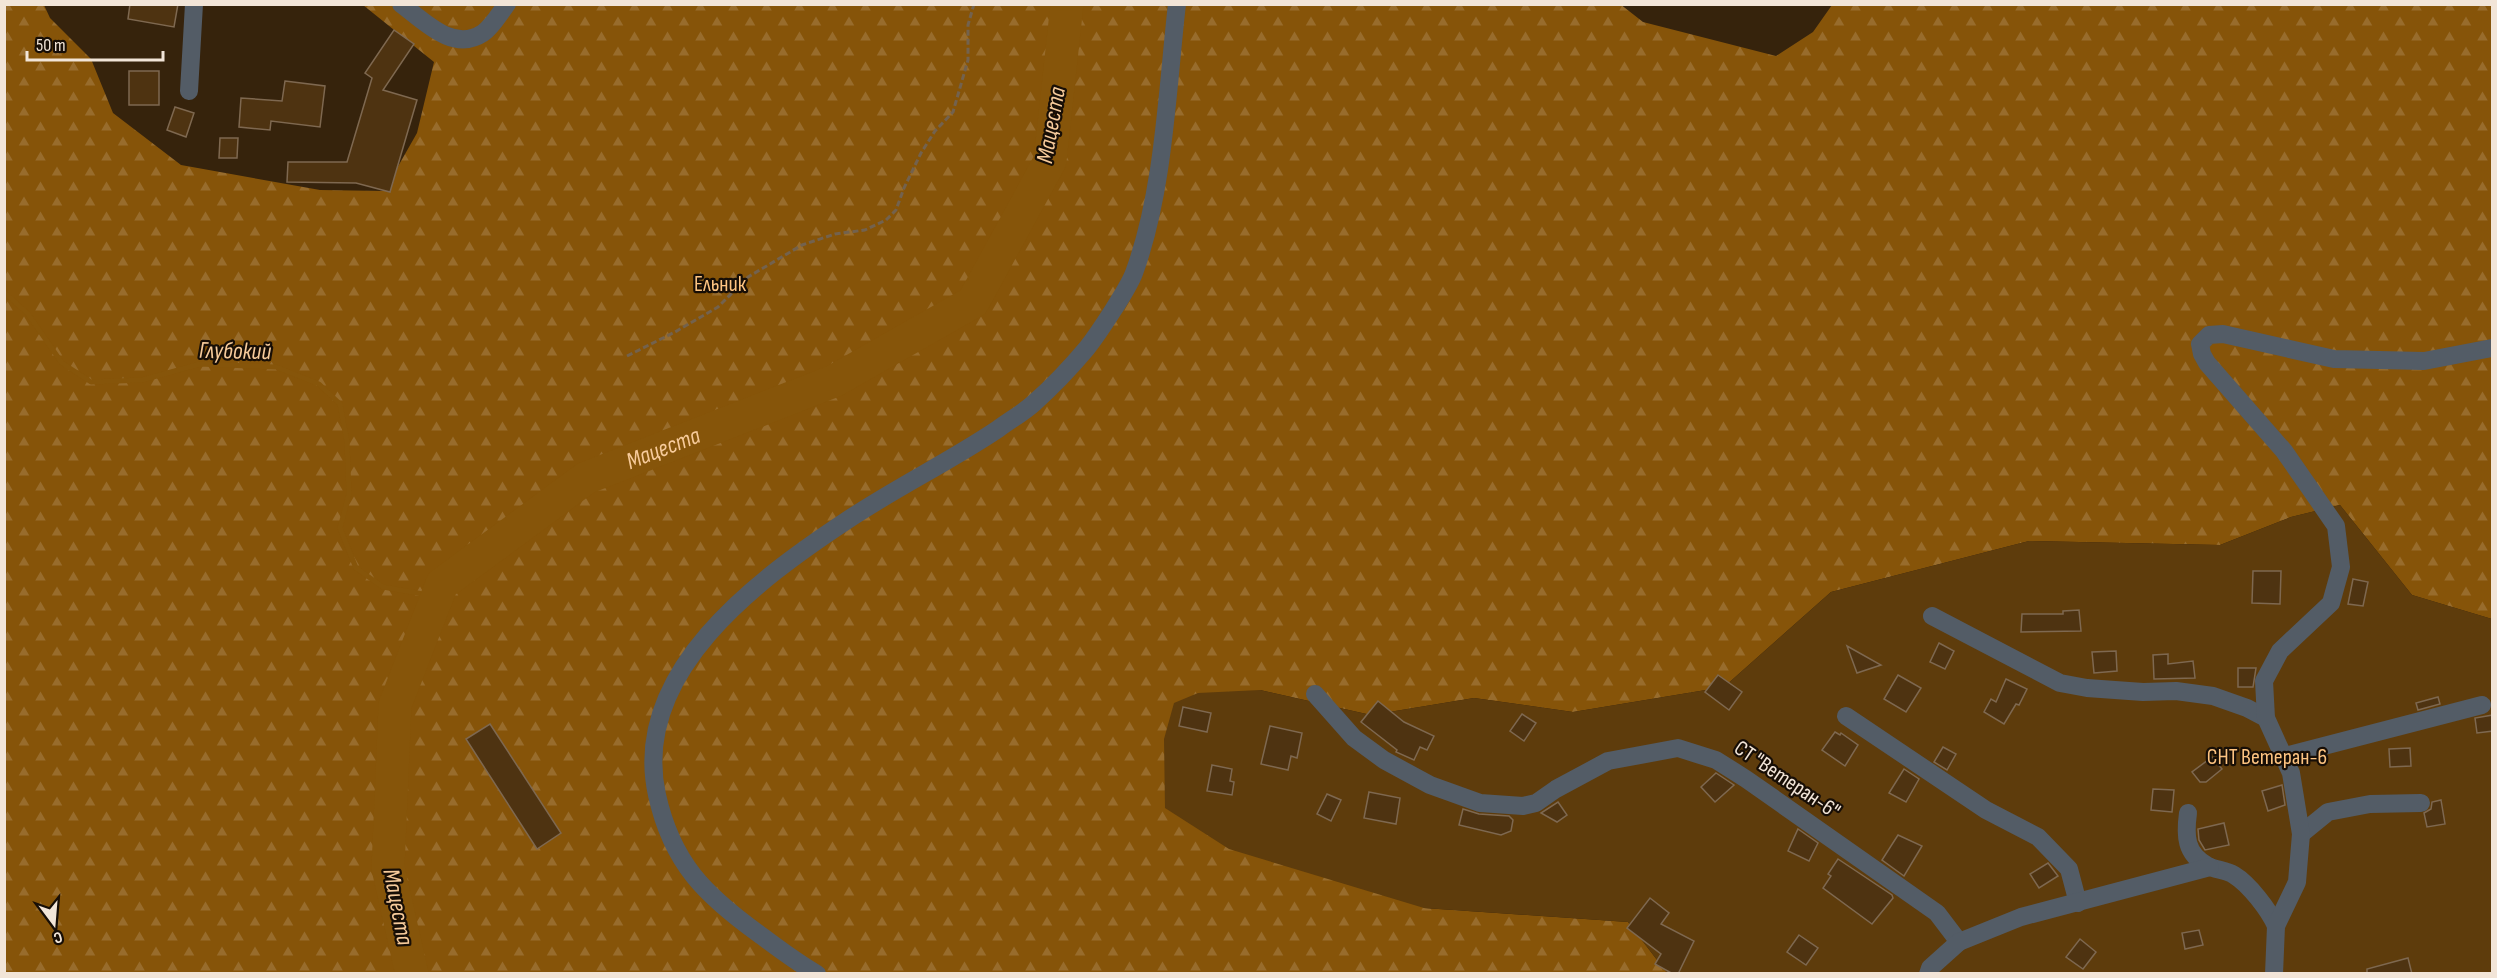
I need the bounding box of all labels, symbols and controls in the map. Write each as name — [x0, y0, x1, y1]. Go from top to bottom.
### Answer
scale bar — [27, 24, 164, 62]
text: 50 m — [36, 35, 66, 56]
water label: Мацеста — [1030, 84, 1072, 165]
park label: Ельник — [694, 271, 747, 298]
water label: Глубокий — [199, 336, 272, 366]
water label: Мацеста — [622, 420, 704, 475]
street label: СТ "Ветеран-6" — [1729, 735, 1845, 825]
park label: СНТ Ветеран-6 — [2207, 744, 2327, 771]
water label: Мацеста — [376, 866, 420, 948]
north arrow — [24, 894, 84, 954]
text: С — [51, 927, 64, 947]

